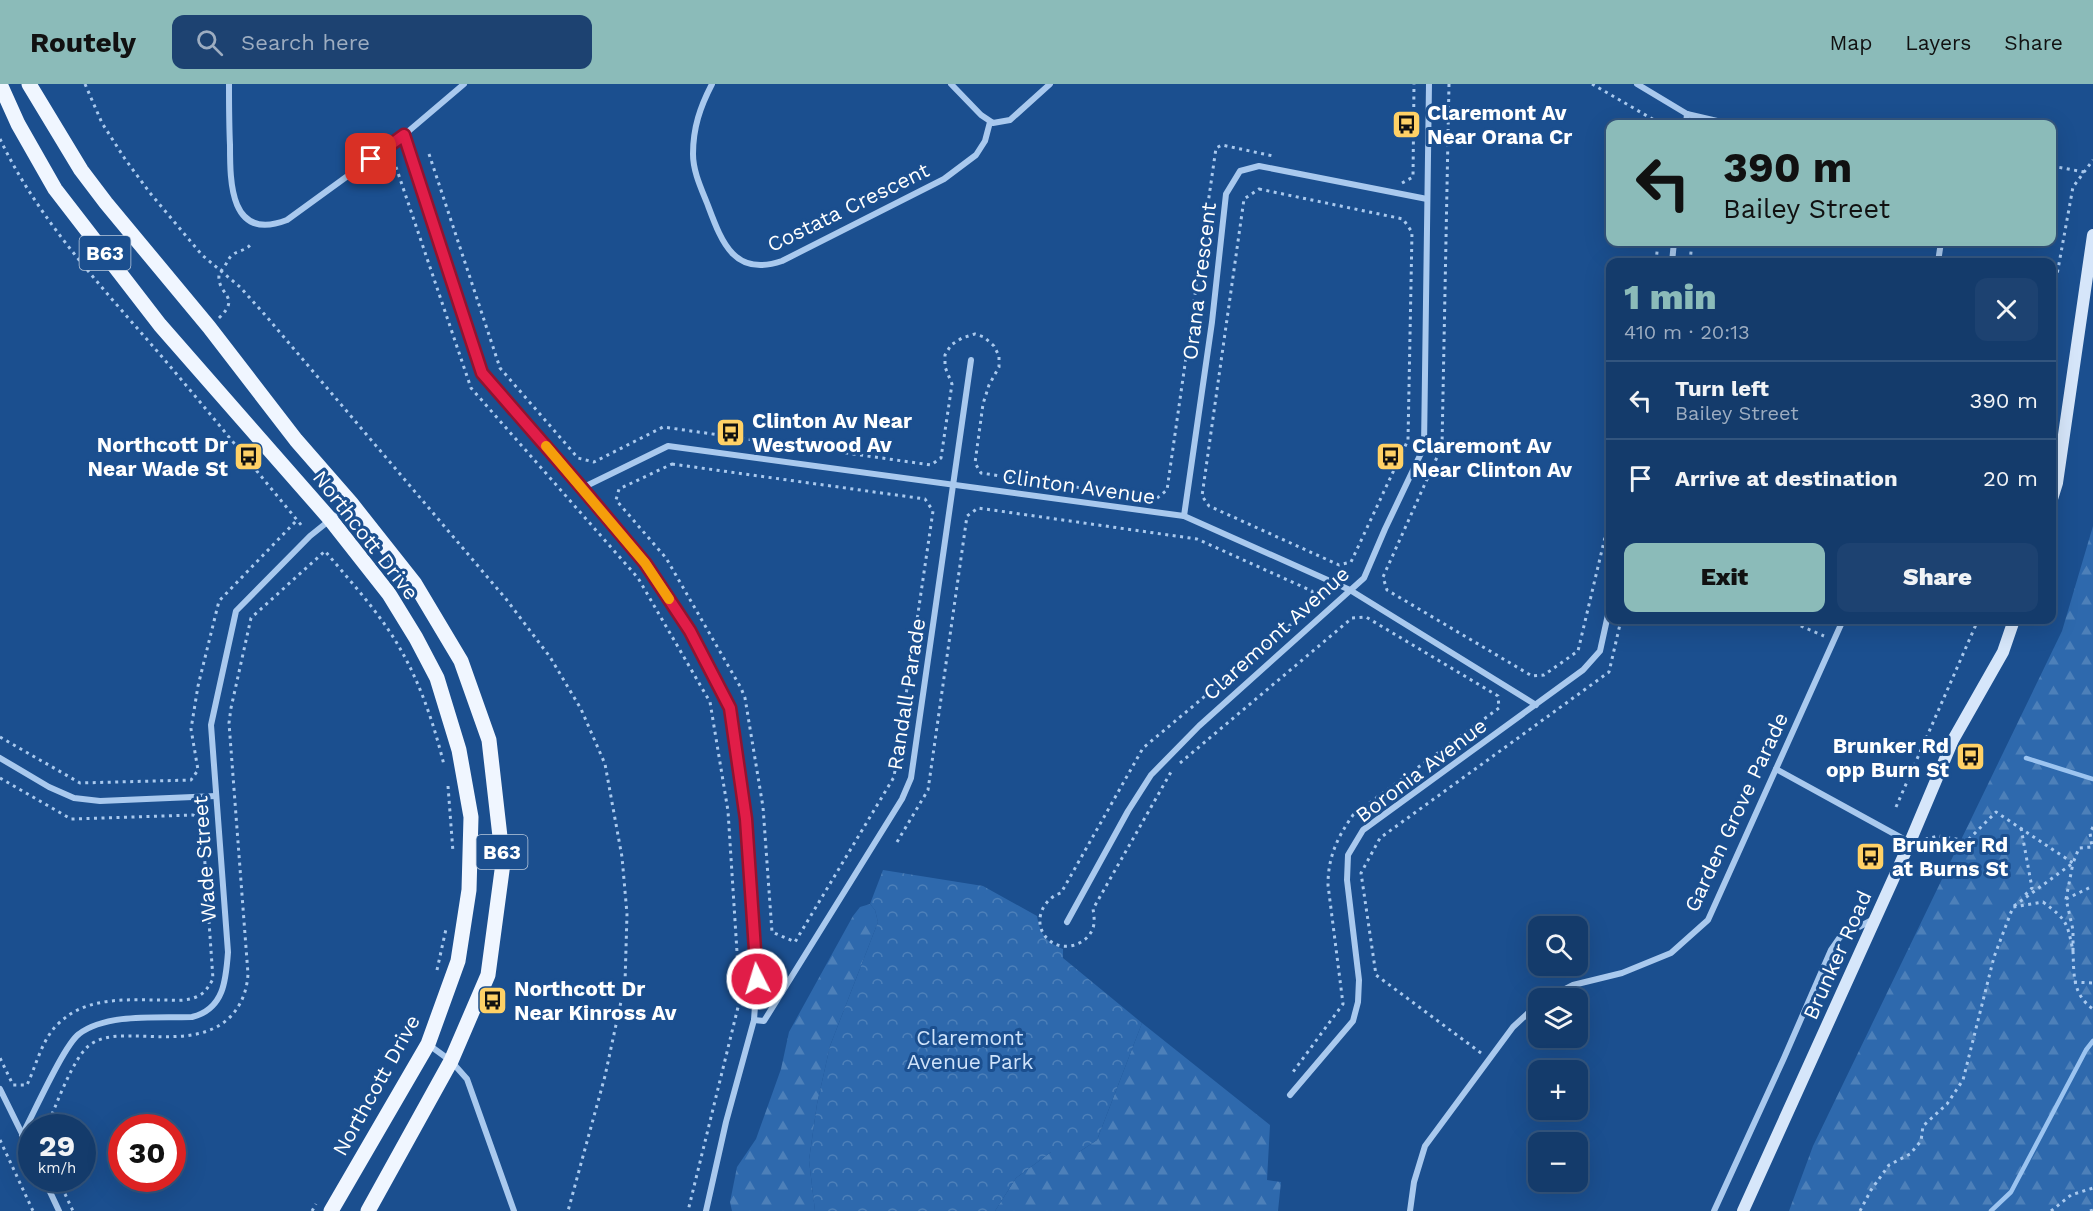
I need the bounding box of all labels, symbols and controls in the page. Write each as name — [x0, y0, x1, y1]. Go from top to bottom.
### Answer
search box — [172, 15, 592, 69]
text: Routely — [30, 26, 136, 59]
icon: search — [193, 26, 226, 59]
text: Search here — [241, 30, 370, 55]
text: Map — [1829, 30, 1872, 55]
text: Layers — [1905, 30, 1971, 55]
text: Share — [2004, 30, 2063, 55]
place label: Claremont Av Near Orana Cr — [1427, 100, 1572, 149]
bus stop icon: Claremont Av Near Orana Cr — [1390, 108, 1422, 140]
pin — [345, 133, 396, 184]
icon: arrive — [354, 142, 387, 175]
text: 390 m — [1723, 143, 1852, 192]
icon: left — [1624, 144, 1702, 222]
street label: Costata Crescent — [763, 157, 933, 257]
text: Bailey Street — [1723, 193, 1890, 225]
street label: Orana Crescent — [1177, 201, 1221, 361]
road number: B63 — [80, 236, 130, 270]
text: 1 min — [1624, 276, 1717, 318]
button: close — [1975, 278, 2038, 341]
text: 410 m · 20:13 — [1624, 320, 1750, 344]
text: Turn left — [1675, 376, 1769, 401]
icon: left — [1624, 384, 1657, 417]
text: 390 m — [1969, 388, 2038, 413]
text: Bailey Street — [1675, 401, 1799, 425]
place label: Clinton Av Near Westwood Av — [752, 408, 912, 457]
bus stop icon: Clinton Av Near Westwood Av — [715, 416, 747, 448]
place label: Northcott Dr Near Wade St — [88, 432, 228, 481]
place label: Claremont Av Near Clinton Av — [1412, 433, 1572, 482]
bus stop icon: Northcott Dr Near Wade St — [233, 440, 265, 472]
bus stop icon: Claremont Av Near Clinton Av — [1375, 441, 1407, 473]
icon: arrive — [1624, 462, 1657, 495]
street label: Clinton Avenue — [1001, 463, 1157, 509]
street label: Northcott Drive — [308, 465, 424, 605]
text: Arrive at destination — [1675, 466, 1898, 491]
text: 20 m — [1983, 466, 2038, 491]
button: Exit — [1624, 543, 1825, 612]
button: Share — [1837, 543, 2038, 612]
street label: Claremont Avenue — [1198, 561, 1354, 705]
street label: Randall Parade — [882, 616, 930, 772]
street label: Garden Grove Parade — [1679, 708, 1793, 916]
street label: Boronia Avenue — [1350, 713, 1492, 827]
place label: Brunker Rd opp Burn St — [1826, 733, 1949, 782]
bus stop icon: Brunker Rd opp Burn St — [1954, 741, 1986, 773]
street label: Wade Street — [187, 795, 221, 923]
place label: Brunker Rd at Burns St — [1892, 832, 2008, 881]
road number: B63 — [476, 835, 528, 869]
bus stop icon: Brunker Rd at Burns St — [1855, 840, 1887, 872]
street label: Brunker Road — [1797, 887, 1877, 1023]
map controls — [1528, 916, 1588, 1192]
button: search — [1528, 916, 1588, 976]
position arrow — [725, 947, 789, 1011]
place label: Northcott Dr Near Kinross Av — [514, 976, 677, 1025]
bus stop icon: Northcott Dr Near Kinross Av — [477, 984, 509, 1016]
button: layers — [1528, 988, 1588, 1048]
street label: Northcott Drive — [327, 1010, 425, 1160]
park label: Claremont Avenue Park — [907, 1025, 1033, 1074]
button: + — [1528, 1060, 1588, 1120]
speed limit sign: 30 — [108, 1114, 186, 1192]
text: 29 — [39, 1128, 75, 1163]
button: − — [1528, 1132, 1588, 1192]
text: km/h — [38, 1159, 76, 1177]

